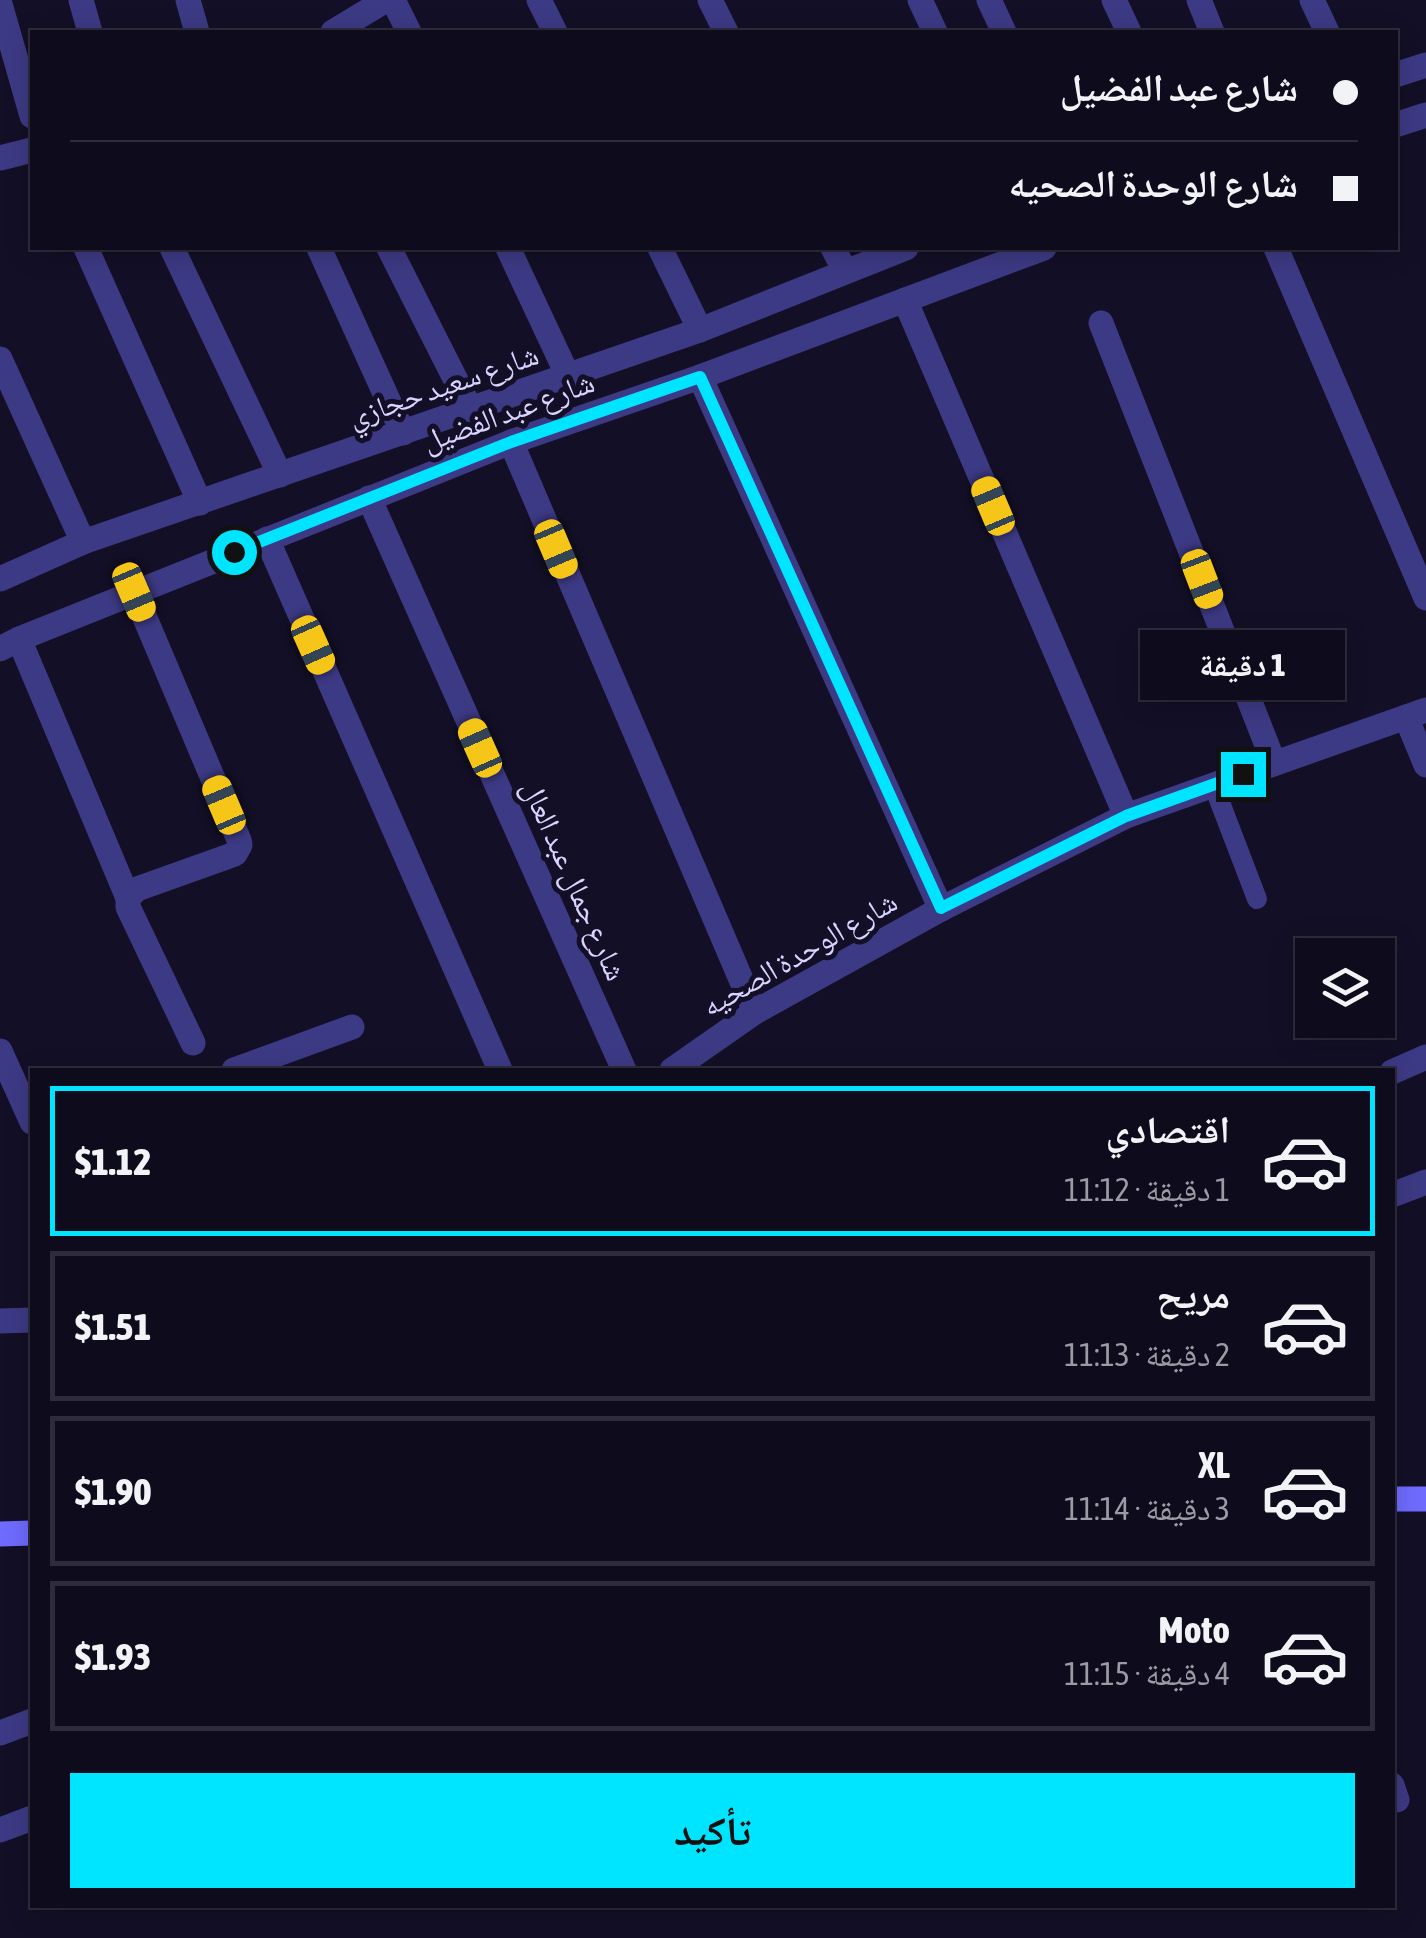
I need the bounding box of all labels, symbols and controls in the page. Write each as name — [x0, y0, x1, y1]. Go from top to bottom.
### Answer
text: شارع عبد الفضيل — [1060, 66, 1298, 109]
text: شارع الوحدة الصحيه — [1008, 162, 1298, 205]
street label: شارع سعيد حجازي — [343, 336, 545, 441]
street label: شارع عبد الفضيل — [417, 364, 600, 461]
car — [967, 473, 1019, 539]
car — [530, 516, 582, 582]
route start — [212, 530, 257, 575]
car — [1177, 546, 1227, 612]
car — [108, 559, 160, 625]
car — [287, 611, 339, 679]
callout: 1 دقيقة — [1140, 629, 1346, 699]
text: 1 دقيقة — [1199, 646, 1286, 683]
car — [454, 714, 506, 782]
route end — [1221, 752, 1266, 797]
car — [198, 772, 250, 838]
street label: شارع جمال عبد العال — [513, 775, 634, 987]
street label: شارع الوحدة الصحيه — [695, 883, 904, 1025]
map controls — [1295, 938, 1395, 1038]
button: layers — [1295, 938, 1395, 1038]
text: اقتصادي — [1106, 1108, 1230, 1151]
icon: car — [1260, 1116, 1350, 1206]
text: $1.12 — [75, 1140, 151, 1183]
text: 1 دقيقة · 11:12 — [1064, 1171, 1230, 1208]
text: مريح — [1156, 1273, 1230, 1316]
icon: car — [1260, 1281, 1350, 1371]
text: $1.51 — [75, 1305, 151, 1348]
text: 2 دقيقة · 11:13 — [1064, 1336, 1230, 1373]
text: XL — [1198, 1443, 1230, 1486]
icon: car — [1260, 1446, 1350, 1536]
text: $1.90 — [75, 1470, 151, 1513]
text: 3 دقيقة · 11:14 — [1064, 1490, 1230, 1527]
text: Moto — [1158, 1608, 1230, 1651]
icon: car — [1260, 1611, 1350, 1701]
text: $1.93 — [75, 1635, 151, 1678]
text: 4 دقيقة · 11:15 — [1064, 1655, 1230, 1692]
button: تأكيد — [70, 1773, 1355, 1888]

